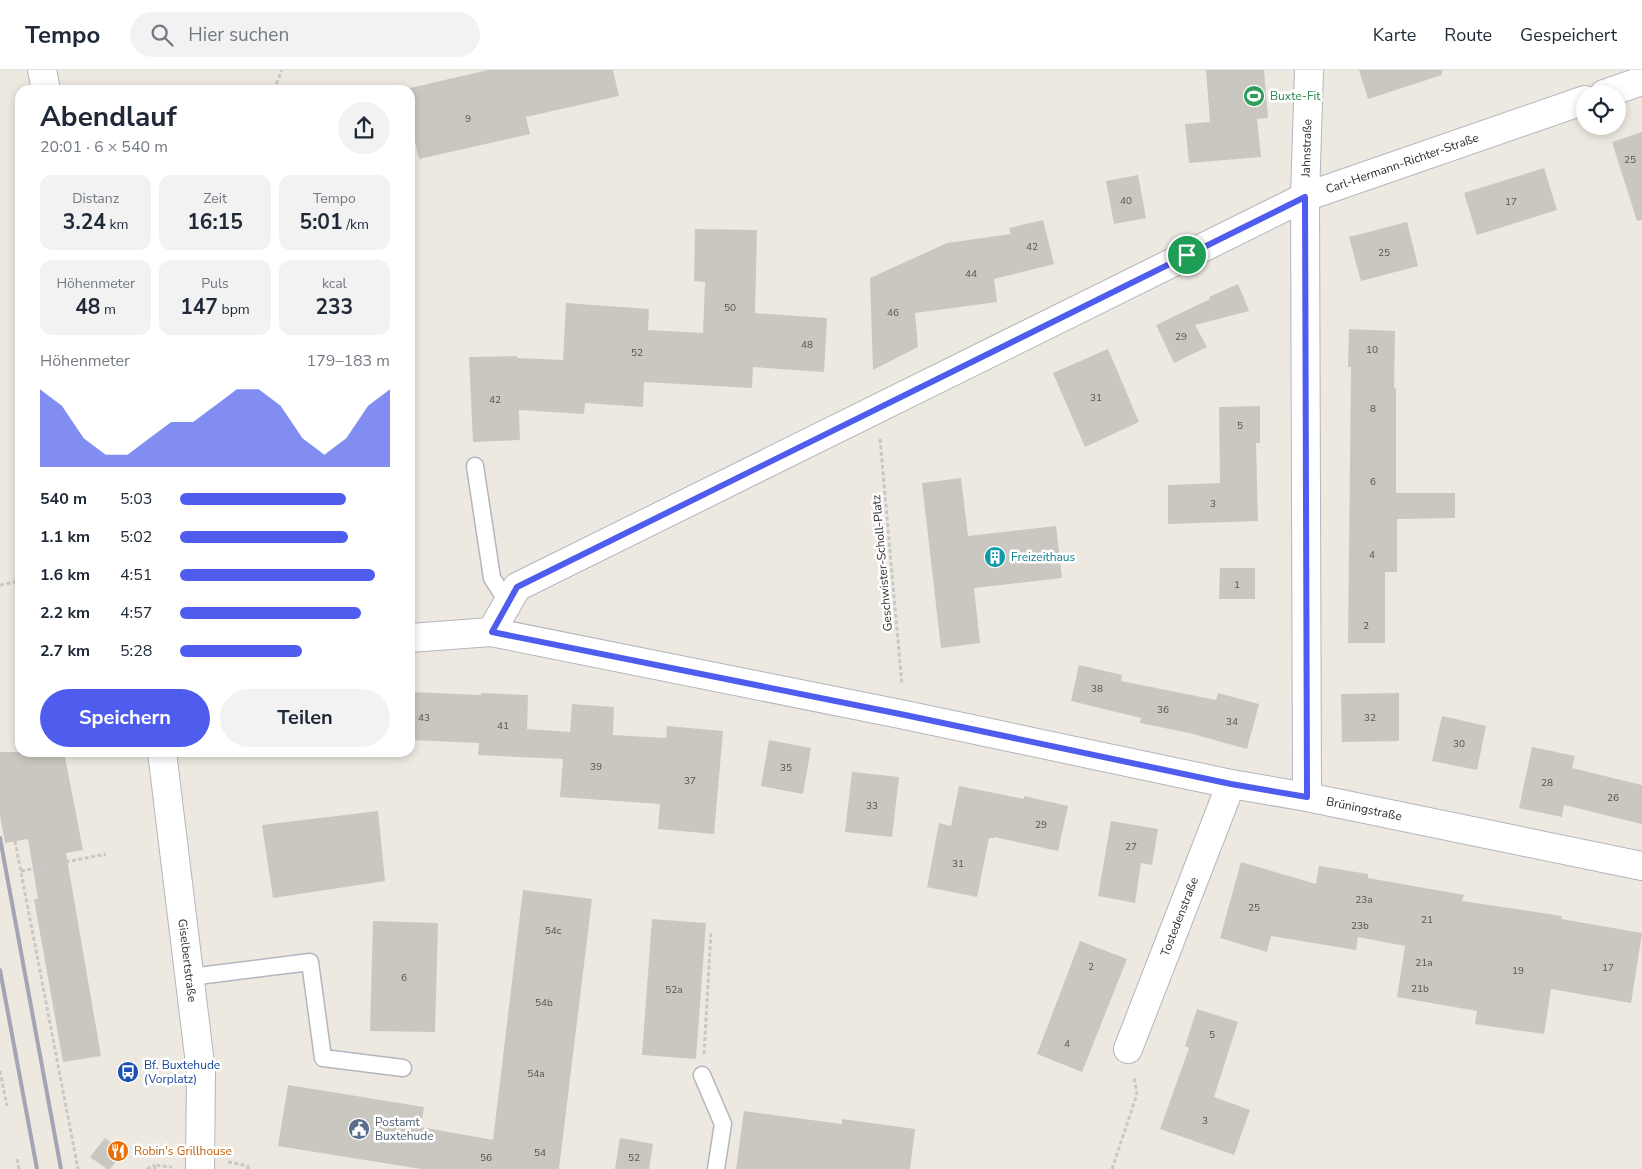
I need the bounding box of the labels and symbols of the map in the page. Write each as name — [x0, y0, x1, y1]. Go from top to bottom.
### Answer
sports icon: Buxte-Fit — [1242, 84, 1266, 108]
place label: Buxte-Fit — [1270, 88, 1321, 104]
house number: 9 — [465, 112, 471, 126]
street label: Jahnstraße — [1298, 119, 1315, 178]
street label: Carl-Hermann-Richter-Straße — [1323, 129, 1481, 197]
house number: 25 — [1624, 153, 1636, 167]
house number: 40 — [1120, 194, 1132, 208]
house number: 17 — [1505, 195, 1517, 209]
pin — [1166, 234, 1208, 276]
house number: 42 — [1026, 240, 1038, 254]
house number: 25 — [1378, 246, 1390, 260]
house number: 44 — [965, 267, 977, 281]
house number: 50 — [724, 301, 736, 315]
house number: 46 — [887, 306, 899, 320]
house number: 29 — [1175, 330, 1187, 344]
house number: 48 — [801, 338, 813, 352]
house number: 10 — [1366, 343, 1378, 357]
house number: 52 — [631, 346, 643, 360]
house number: 31 — [1090, 391, 1102, 405]
house number: 42 — [489, 393, 501, 407]
house number: 8 — [1370, 402, 1376, 416]
house number: 5 — [1237, 419, 1243, 433]
house number: 6 — [1370, 475, 1376, 489]
street label: Geschwister-Scholl-Platz — [868, 494, 896, 632]
house number: 3 — [1210, 497, 1216, 511]
building icon: Freizeithaus — [983, 545, 1007, 569]
house number: 4 — [1369, 548, 1375, 562]
place label: Freizeithaus — [1011, 549, 1076, 565]
house number: 1 — [1234, 578, 1240, 592]
house number: 2 — [1363, 619, 1369, 633]
house number: 38 — [1091, 682, 1103, 696]
house number: 36 — [1157, 703, 1169, 717]
house number: 43 — [418, 711, 430, 725]
house number: 32 — [1364, 711, 1376, 725]
house number: 34 — [1226, 715, 1238, 729]
house number: 41 — [497, 719, 509, 733]
house number: 30 — [1453, 737, 1465, 751]
house number: 39 — [590, 760, 602, 774]
house number: 35 — [780, 761, 792, 775]
house number: 37 — [684, 774, 696, 788]
house number: 28 — [1541, 776, 1553, 790]
house number: 26 — [1607, 791, 1619, 805]
street label: Brüningstraße — [1325, 793, 1403, 824]
house number: 33 — [866, 799, 878, 813]
house number: 29 — [1035, 818, 1047, 832]
house number: 27 — [1125, 840, 1137, 854]
house number: 31 — [952, 857, 964, 871]
street label: Tostedenstraße — [1157, 875, 1202, 959]
house number: 23a — [1355, 893, 1373, 907]
house number: 25 — [1248, 901, 1260, 915]
house number: 21 — [1421, 913, 1433, 927]
street label: Giselbertstraße — [174, 918, 200, 1003]
house number: 23b — [1351, 919, 1369, 933]
house number: 54c — [545, 924, 562, 938]
house number: 21a — [1415, 956, 1433, 970]
house number: 2 — [1088, 960, 1094, 974]
house number: 17 — [1602, 961, 1614, 975]
house number: 19 — [1512, 964, 1524, 978]
house number: 6 — [401, 971, 407, 985]
house number: 21b — [1411, 982, 1429, 996]
house number: 52a — [665, 983, 683, 997]
house number: 54b — [535, 996, 553, 1010]
house number: 5 — [1209, 1028, 1215, 1042]
house number: 4 — [1064, 1037, 1070, 1051]
place label: Bf. Buxtehude (Vorplatz) — [144, 1057, 220, 1087]
bus stop icon: Bf. Buxtehude (Vorplatz) — [116, 1060, 140, 1084]
house number: 54a — [527, 1067, 545, 1081]
place label: Postamt Buxtehude — [375, 1114, 434, 1144]
house number: 3 — [1202, 1114, 1208, 1128]
public building icon: Postamt Buxtehude — [347, 1117, 371, 1141]
restaurant icon: Robin's Grillhouse — [106, 1139, 130, 1163]
place label: Robin's Grillhouse — [134, 1143, 232, 1159]
house number: 54 — [534, 1146, 546, 1160]
house number: 56 — [480, 1151, 492, 1165]
house number: 52 — [628, 1151, 640, 1165]

